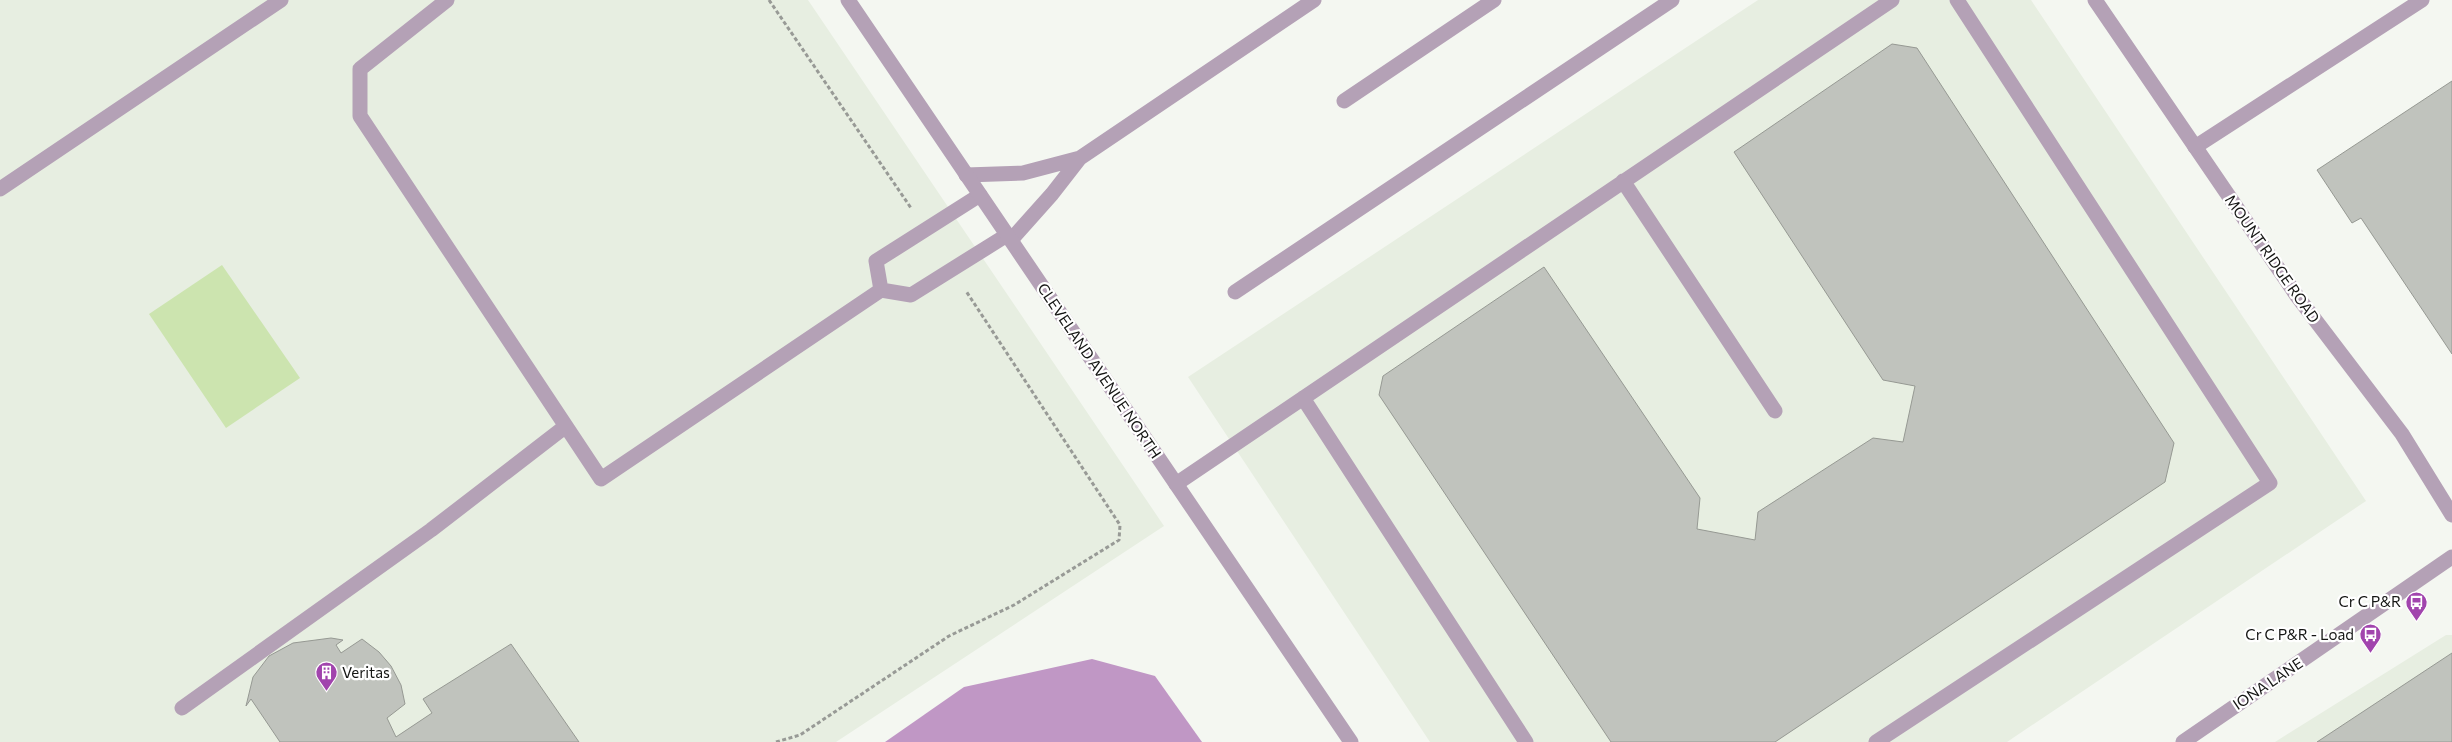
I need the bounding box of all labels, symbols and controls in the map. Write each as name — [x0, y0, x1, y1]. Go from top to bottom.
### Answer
street label: MOUNT RIDGE ROAD — [2222, 191, 2324, 326]
street label: CLEVELAND AVENUE NORTH — [1034, 279, 1165, 462]
bus stop icon: Cr C P&R — [2405, 590, 2429, 621]
place label: Cr C P&R — [2339, 592, 2401, 610]
bus stop icon: Cr C P&R - Load — [2358, 623, 2382, 654]
place label: Cr C P&R - Load — [2245, 625, 2354, 643]
street label: IONA LANE — [2229, 653, 2306, 713]
building icon: Veritas — [314, 661, 338, 692]
place label: Veritas — [342, 663, 390, 681]

